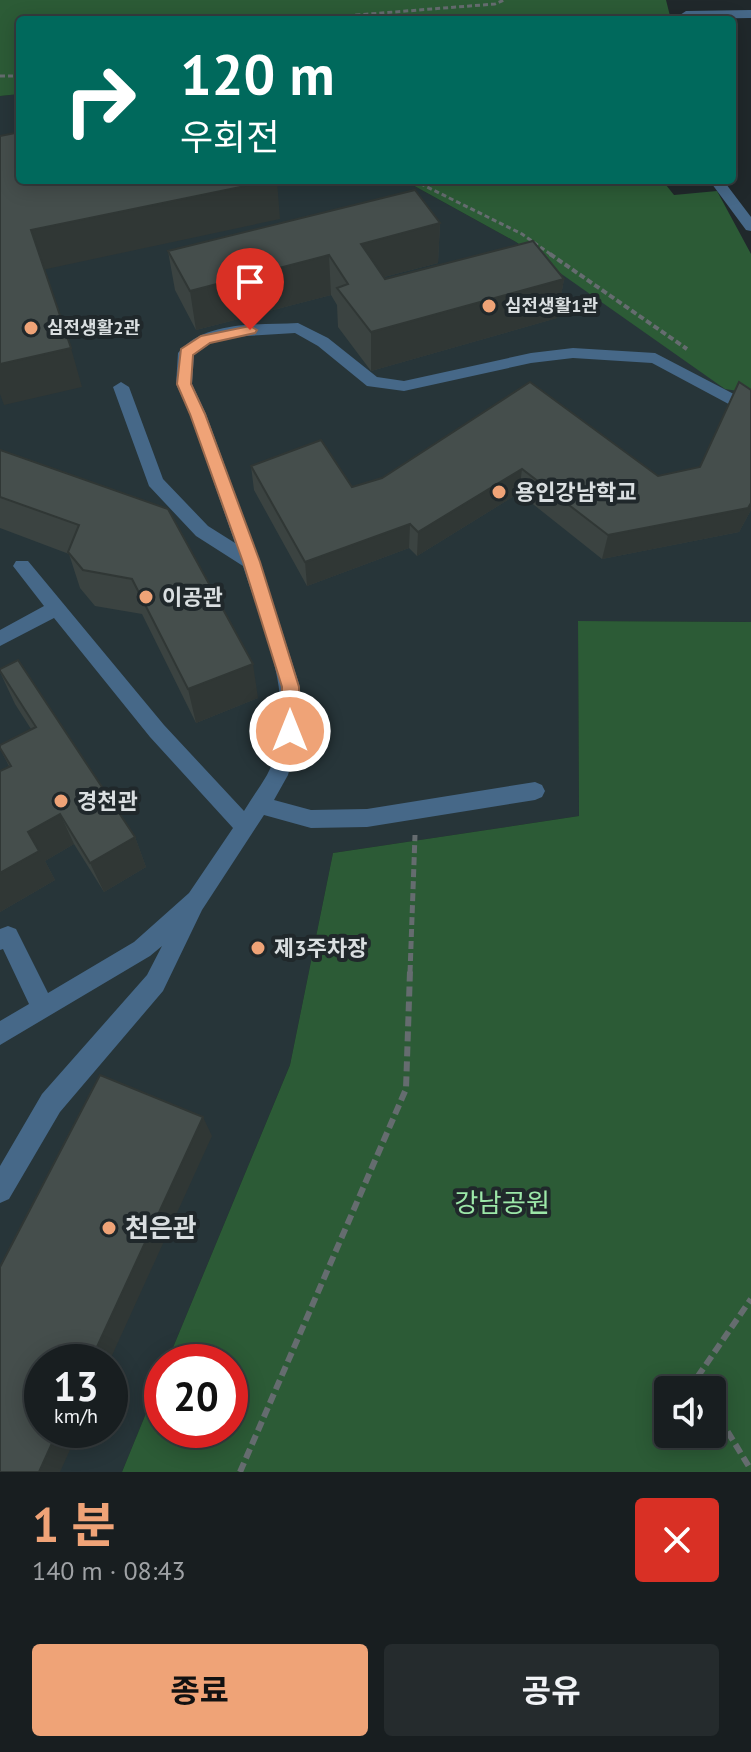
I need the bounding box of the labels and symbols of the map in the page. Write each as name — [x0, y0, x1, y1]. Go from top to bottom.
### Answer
pin — [216, 248, 284, 330]
place label: 심전생활1관 — [505, 294, 598, 317]
marker: 심전생활1관 — [480, 297, 498, 315]
place label: 심전생활2관 — [47, 316, 140, 339]
marker: 심전생활2관 — [22, 319, 40, 337]
place label: 용인강남학교 — [515, 478, 636, 506]
marker: 용인강남학교 — [490, 483, 508, 501]
place label: 이공관 — [162, 583, 223, 611]
marker: 이공관 — [137, 588, 155, 606]
position arrow — [248, 689, 332, 773]
place label: 경천관 — [77, 787, 138, 815]
marker: 경천관 — [52, 792, 70, 810]
place label: 제3주차장 — [274, 934, 367, 962]
marker: 제3주차장 — [249, 939, 267, 957]
park label: 강남공원 — [454, 1186, 550, 1219]
place label: 천은관 — [125, 1211, 197, 1244]
marker: 천은관 — [100, 1219, 118, 1237]
speed limit sign: 20 — [144, 1344, 248, 1448]

